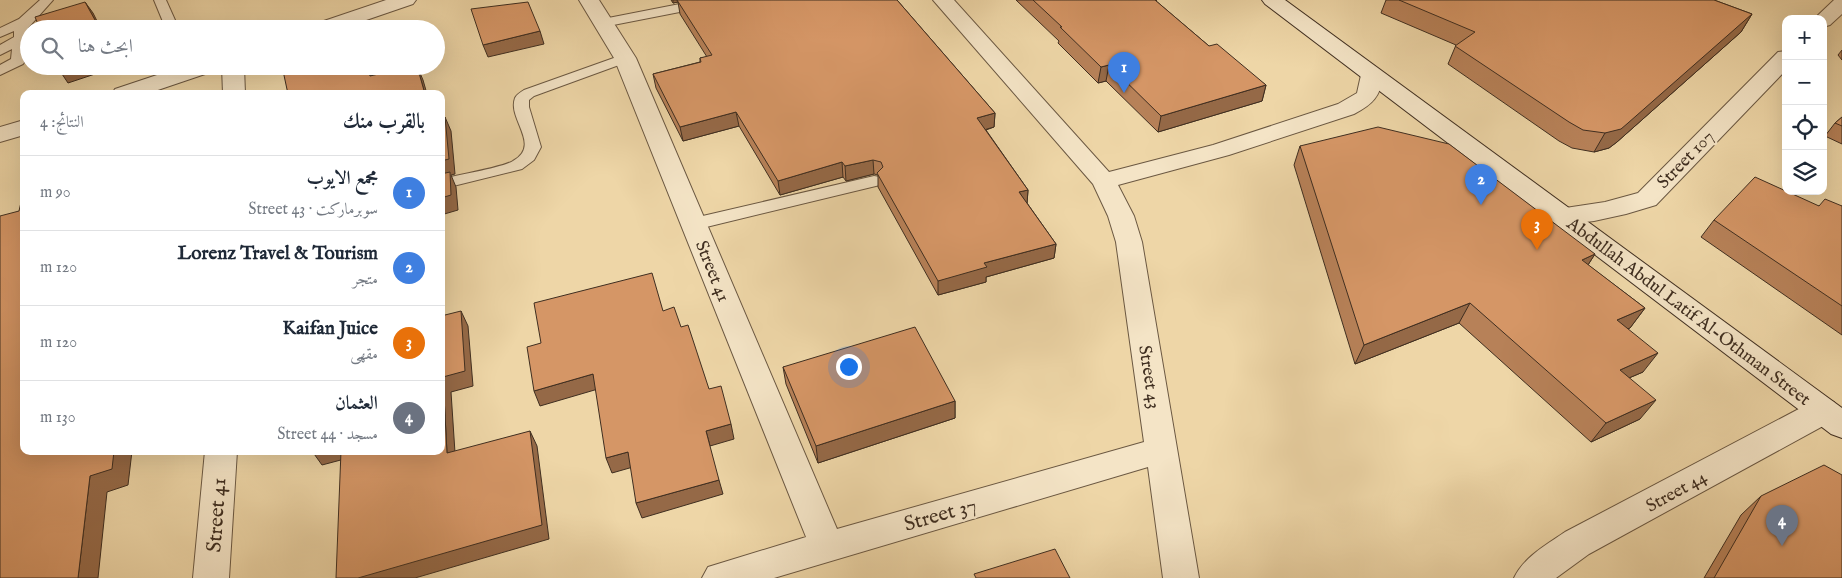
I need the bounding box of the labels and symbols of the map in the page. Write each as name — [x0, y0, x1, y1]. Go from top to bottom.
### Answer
pin: 1 — [1108, 52, 1140, 93]
street label: Street 107 — [1653, 126, 1720, 194]
pin: 2 — [1465, 164, 1497, 205]
pin: 3 — [1521, 209, 1553, 250]
street label: Abdullah Abdul Latif Al-Othman Street — [1561, 212, 1815, 412]
street label: Street 41 — [689, 237, 734, 306]
street label: Street 43 — [1132, 344, 1165, 411]
your location — [836, 354, 862, 380]
street label: Street 44 — [1642, 466, 1711, 518]
street label: Street 41 — [201, 477, 234, 553]
street label: Street 37 — [901, 492, 980, 539]
pin: 4 — [1766, 505, 1798, 546]

